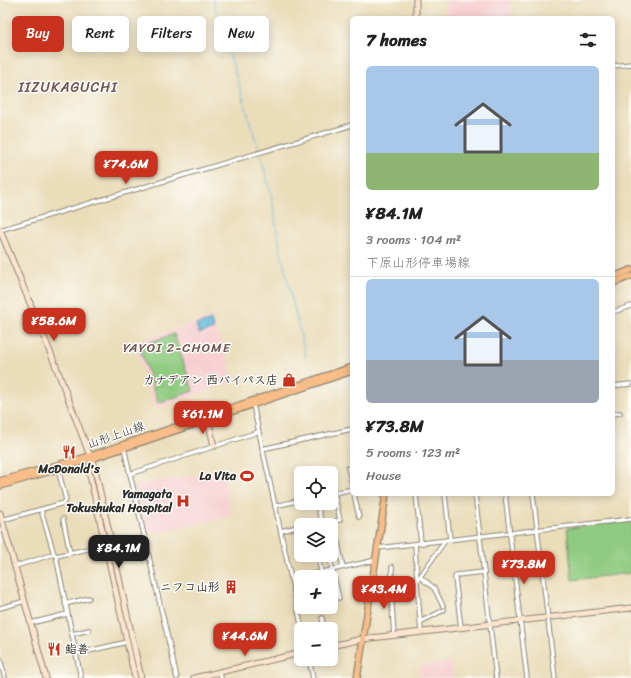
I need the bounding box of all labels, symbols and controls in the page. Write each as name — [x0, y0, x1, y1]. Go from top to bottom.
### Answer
chip: Buy — [12, 16, 64, 52]
chip: Rent — [72, 16, 129, 52]
chip: Filters — [137, 16, 206, 52]
chip: New — [214, 16, 269, 52]
text: 7 homes — [366, 25, 426, 55]
icon: filters — [577, 29, 599, 51]
district label: IIZUKAGUCHI — [17, 75, 118, 100]
icon: home — [447, 92, 519, 164]
pin: ¥74.6M — [93, 151, 159, 185]
text: ¥74.6M — [104, 152, 148, 175]
text: ¥84.1M — [366, 198, 423, 228]
text: 3 rooms · 104 m² — [366, 228, 461, 251]
text: 下原山形停車場線 — [366, 251, 470, 274]
icon: home — [447, 305, 519, 377]
pin: ¥58.6M — [21, 308, 87, 342]
text: ¥58.6M — [32, 309, 76, 332]
district label: YAYOI 2-CHOME — [123, 336, 231, 359]
place label: カナデアン 西バイパス店 — [143, 369, 278, 391]
shop icon: カナデアン 西バイパス店 — [281, 372, 297, 388]
pin: ¥61.1M — [170, 401, 236, 435]
text: ¥61.1M — [183, 402, 223, 425]
text: ¥73.8M — [366, 411, 424, 441]
street label: 山形上山線 — [84, 415, 148, 455]
text: 5 rooms · 123 m² — [366, 441, 460, 464]
restaurant icon: McDonald's — [61, 444, 77, 460]
place label: McDonald's — [37, 458, 100, 480]
text: House — [366, 464, 401, 487]
place label: La Vita — [200, 465, 237, 487]
map controls — [294, 466, 338, 666]
button: locate — [294, 466, 338, 510]
sports icon: La Vita — [239, 468, 255, 484]
place label: Yamagata Tokushukai Hospital — [66, 483, 173, 519]
hospital icon: Yamagata Tokushukai Hospital — [175, 493, 191, 509]
button: layers — [294, 518, 338, 562]
pin: ¥84.1M — [86, 535, 152, 569]
text: ¥84.1M — [97, 536, 141, 559]
pin: ¥73.8M — [491, 551, 557, 585]
text: ¥73.8M — [502, 552, 546, 575]
button: + — [294, 570, 338, 614]
place label: ニフコ山形 — [160, 576, 220, 598]
pin: ¥43.4M — [351, 576, 417, 610]
text: ¥43.4M — [361, 577, 407, 600]
building icon: ニフコ山形 — [223, 579, 239, 595]
button: − — [294, 622, 338, 666]
pin: ¥44.6M — [212, 623, 278, 657]
text: ¥44.6M — [222, 624, 268, 647]
place label: 鮨善 — [65, 638, 89, 660]
restaurant icon: 鮨善 — [46, 641, 62, 657]

